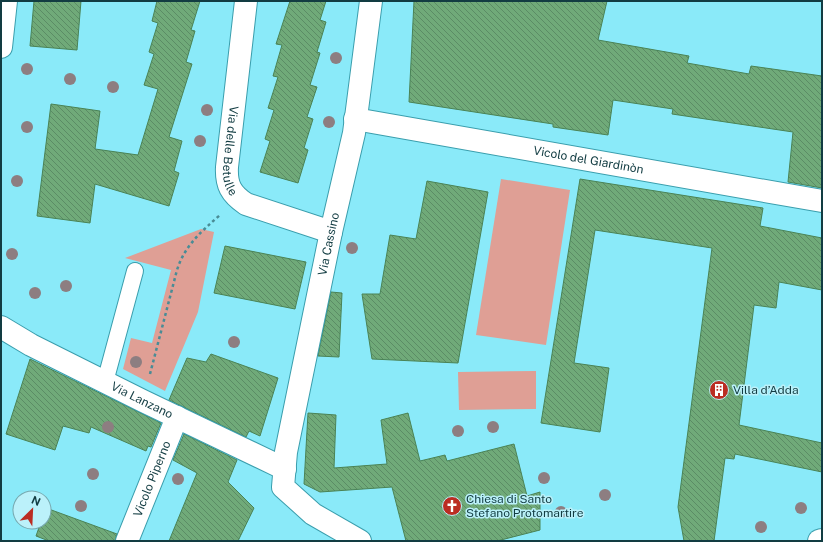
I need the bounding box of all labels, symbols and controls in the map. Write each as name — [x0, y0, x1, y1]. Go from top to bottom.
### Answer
street label: Via delle Betulle — [220, 105, 241, 199]
street label: Vicolo del Giardinòn — [532, 143, 645, 177]
street label: Via Cassino — [315, 211, 342, 277]
street label: Via Lanzano — [109, 379, 175, 421]
building icon: Villa d’Adda — [708, 379, 730, 401]
place label: Villa d’Adda — [733, 383, 799, 397]
street label: Vicolo Piperno — [131, 439, 174, 519]
north arrow — [12, 490, 52, 530]
place label: Chiesa di Santo Stefano Protomartire — [466, 492, 584, 520]
text: N — [30, 494, 42, 508]
church icon: Chiesa di Santo Stefano Protomartire — [441, 495, 463, 517]

